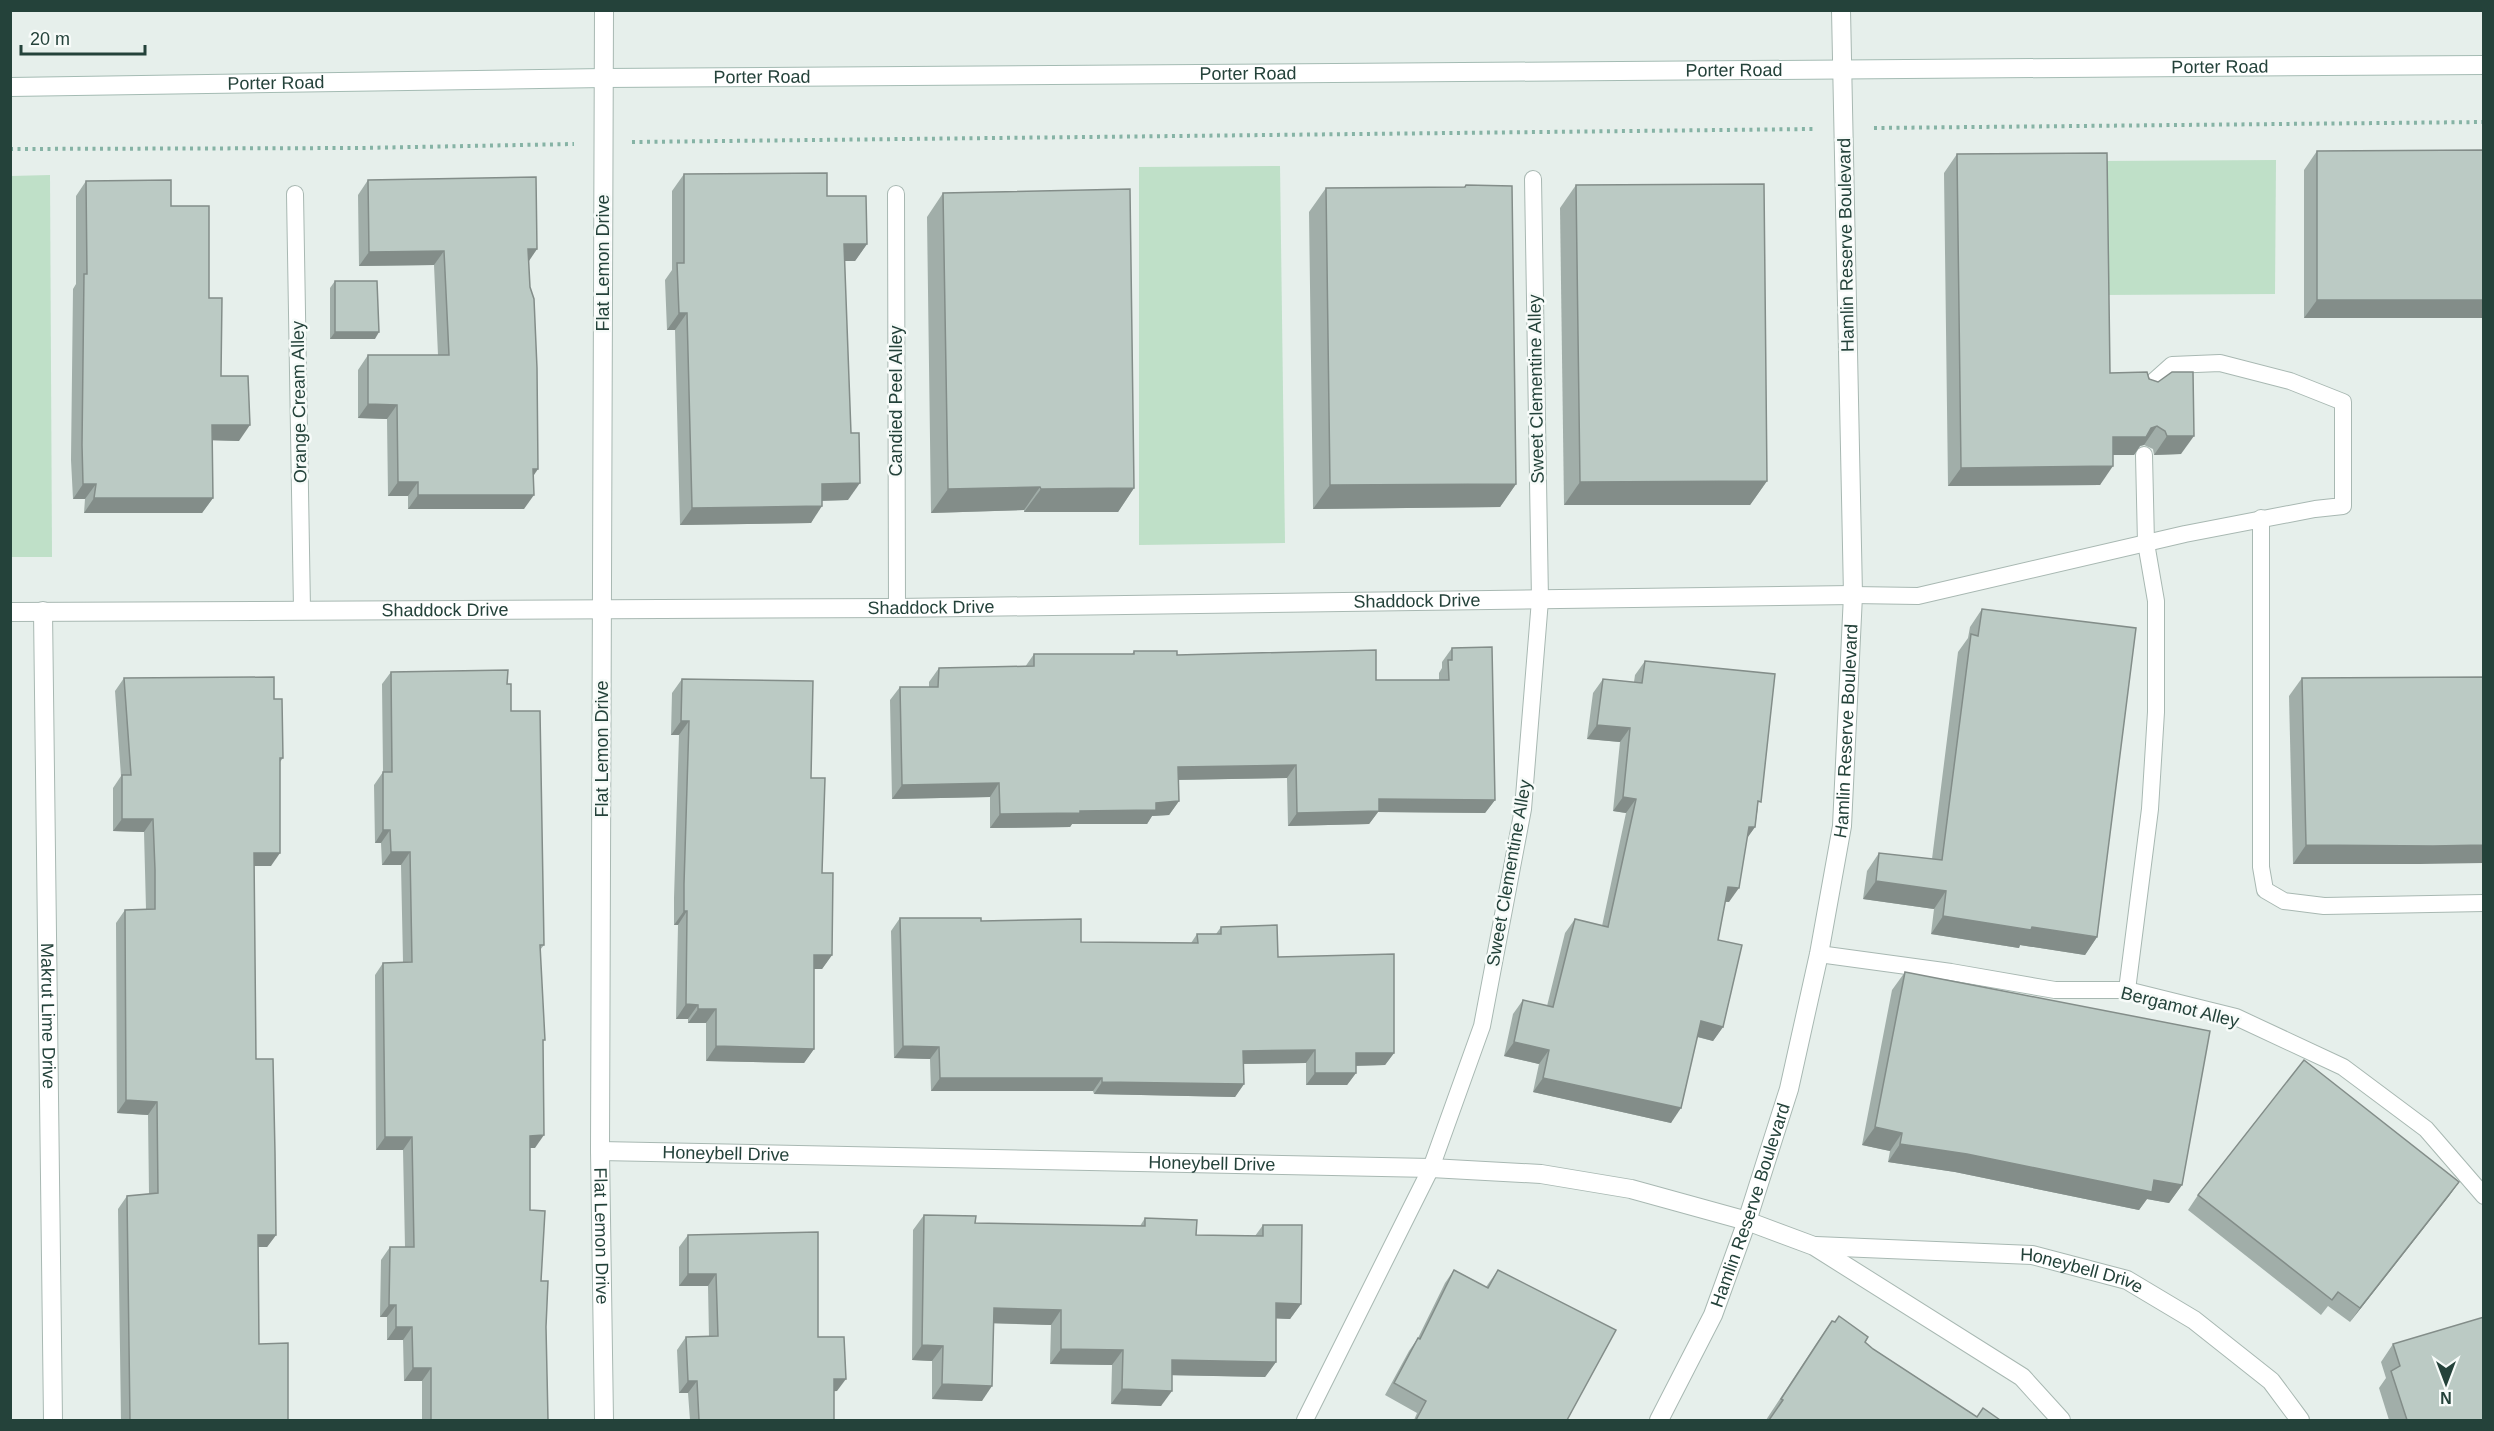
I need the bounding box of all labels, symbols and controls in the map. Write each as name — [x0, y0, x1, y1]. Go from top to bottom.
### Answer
scale bar — [21, 18, 146, 56]
text: 20 m — [30, 29, 70, 49]
street label: Porter Road — [2171, 56, 2269, 77]
street label: Porter Road — [1685, 60, 1783, 81]
street label: Porter Road — [1199, 63, 1297, 84]
street label: Porter Road — [713, 67, 811, 87]
street label: Porter Road — [227, 72, 325, 94]
street label: Hamlin Reserve Boulevard — [1834, 138, 1858, 352]
street label: Flat Lemon Drive — [593, 194, 613, 332]
street label: Sweet Clementine Alley — [1524, 294, 1548, 484]
street label: Orange Cream Alley — [288, 321, 310, 483]
street label: Candied Peel Alley — [886, 325, 906, 477]
street label: Shaddock Drive — [1353, 590, 1481, 612]
street label: Shaddock Drive — [867, 597, 995, 618]
street label: Shaddock Drive — [381, 600, 509, 620]
street label: Hamlin Reserve Boulevard — [1830, 624, 1862, 840]
street label: Flat Lemon Drive — [592, 680, 612, 818]
street label: Sweet Clementine Alley — [1483, 778, 1535, 968]
street label: Makrut Lime Drive — [37, 943, 59, 1089]
street label: Bergamot Alley — [2119, 983, 2241, 1031]
street label: Hamlin Reserve Boulevard — [1707, 1101, 1794, 1310]
street label: Honeybell Drive — [662, 1142, 790, 1165]
street label: Honeybell Drive — [1148, 1152, 1276, 1175]
street label: Flat Lemon Drive — [590, 1167, 612, 1305]
street label: Honeybell Drive — [2020, 1245, 2147, 1297]
north arrow — [2416, 1353, 2476, 1413]
text: N — [2440, 1389, 2452, 1406]

